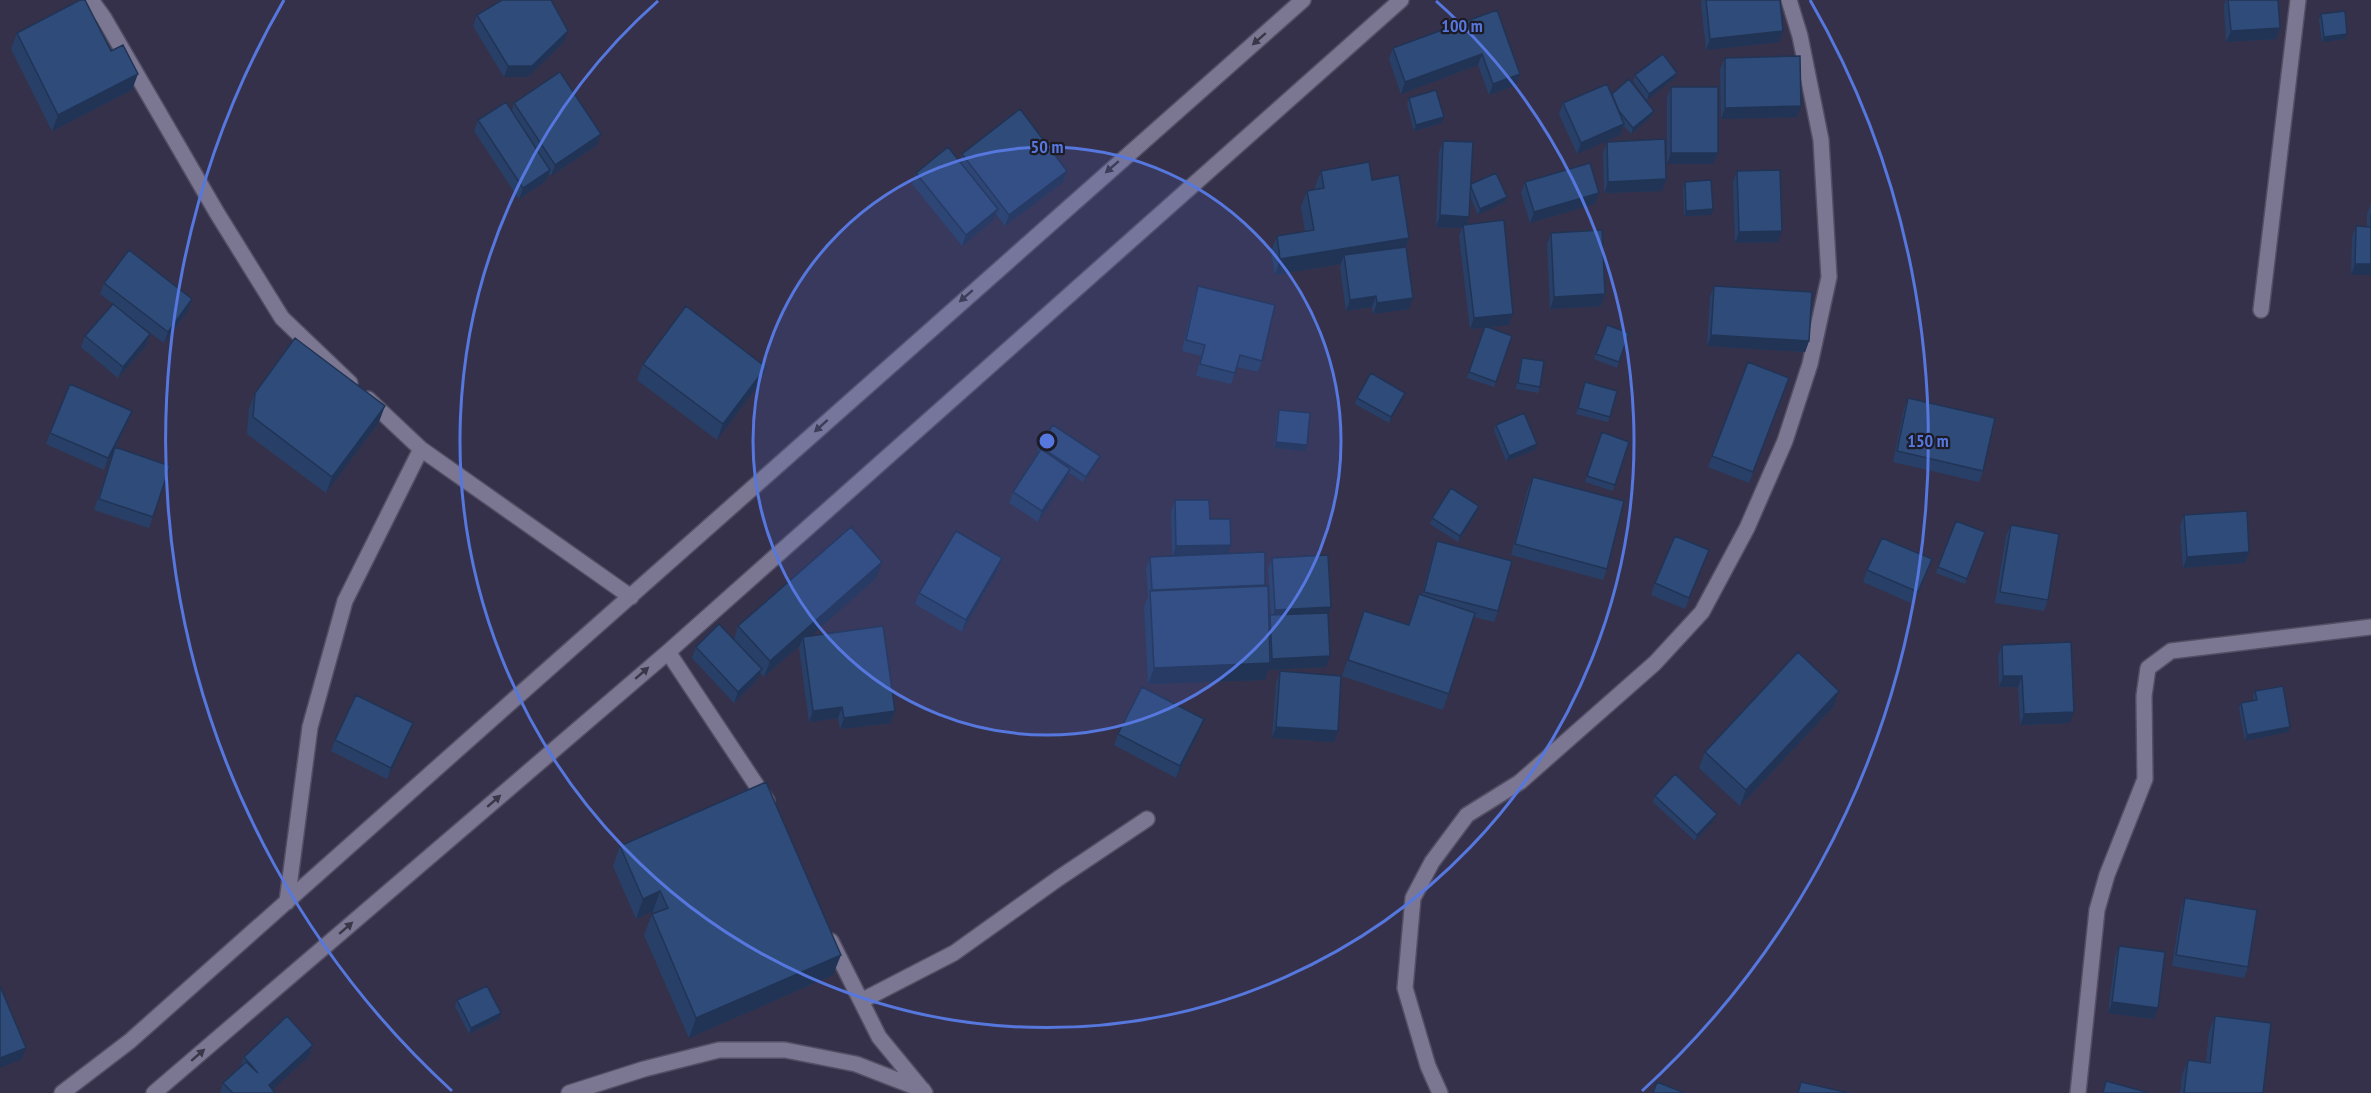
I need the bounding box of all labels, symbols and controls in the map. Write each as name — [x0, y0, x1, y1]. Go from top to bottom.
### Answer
text: 100 m — [1441, 14, 1483, 37]
one-way arrow — [1252, 32, 1267, 45]
text: 50 m — [1031, 135, 1063, 158]
one-way arrow — [1105, 160, 1120, 174]
one-way arrow — [959, 289, 974, 302]
one-way arrow — [814, 419, 829, 432]
text: 150 m — [1907, 429, 1949, 452]
centre of rings — [1037, 431, 1057, 451]
one-way arrow — [634, 667, 650, 680]
one-way arrow — [486, 794, 502, 807]
one-way arrow — [338, 922, 353, 935]
one-way arrow — [190, 1049, 205, 1062]

